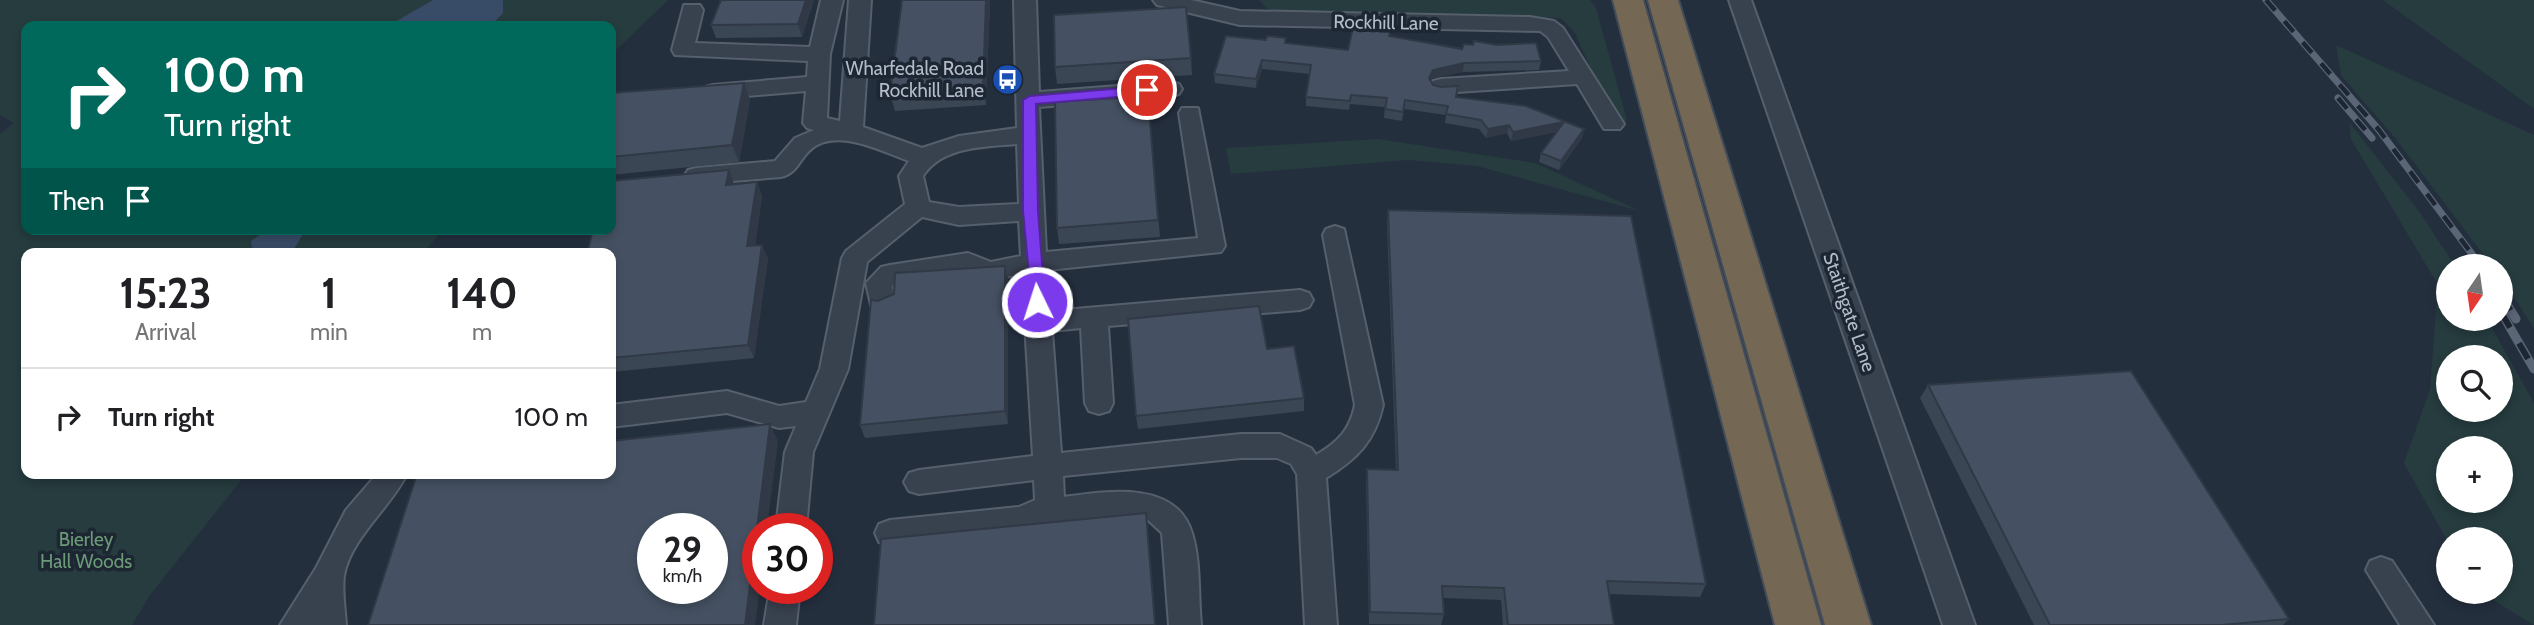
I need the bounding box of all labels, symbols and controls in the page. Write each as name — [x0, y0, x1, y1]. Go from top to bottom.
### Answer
street label: Rockhill Lane — [1333, 10, 1439, 35]
text: 100 m — [164, 45, 305, 104]
icon: right — [49, 49, 140, 140]
place label: Wharfedale Road Rockhill Lane — [846, 57, 984, 102]
pin — [1117, 60, 1177, 120]
bus stop icon: Wharfedale Road Rockhill Lane — [990, 62, 1024, 96]
icon: arrive — [1128, 71, 1166, 109]
text: Turn right — [164, 105, 291, 144]
icon: arrive — [119, 182, 157, 220]
text: Then — [49, 185, 105, 217]
street label: Staithgate Lane — [1818, 249, 1881, 375]
north arrow — [2436, 254, 2513, 331]
map controls — [2436, 254, 2513, 604]
position arrow — [1000, 265, 1074, 339]
text: 15:23 — [119, 267, 212, 319]
text: 1 — [321, 267, 337, 319]
text: 140 — [446, 267, 518, 319]
text: Arrival — [135, 318, 196, 346]
text: min — [310, 318, 348, 346]
text: m — [472, 318, 492, 346]
button: search — [2436, 345, 2513, 422]
icon: right — [49, 398, 87, 436]
text: Turn right — [108, 401, 214, 433]
text: 100 m — [515, 401, 588, 433]
button: + — [2436, 436, 2513, 513]
speed limit sign: 30 — [742, 513, 833, 604]
button: − — [2436, 527, 2513, 604]
park label: Bierley Hall Woods — [40, 528, 132, 573]
text: 29 — [663, 528, 702, 571]
text: km/h — [663, 565, 702, 587]

